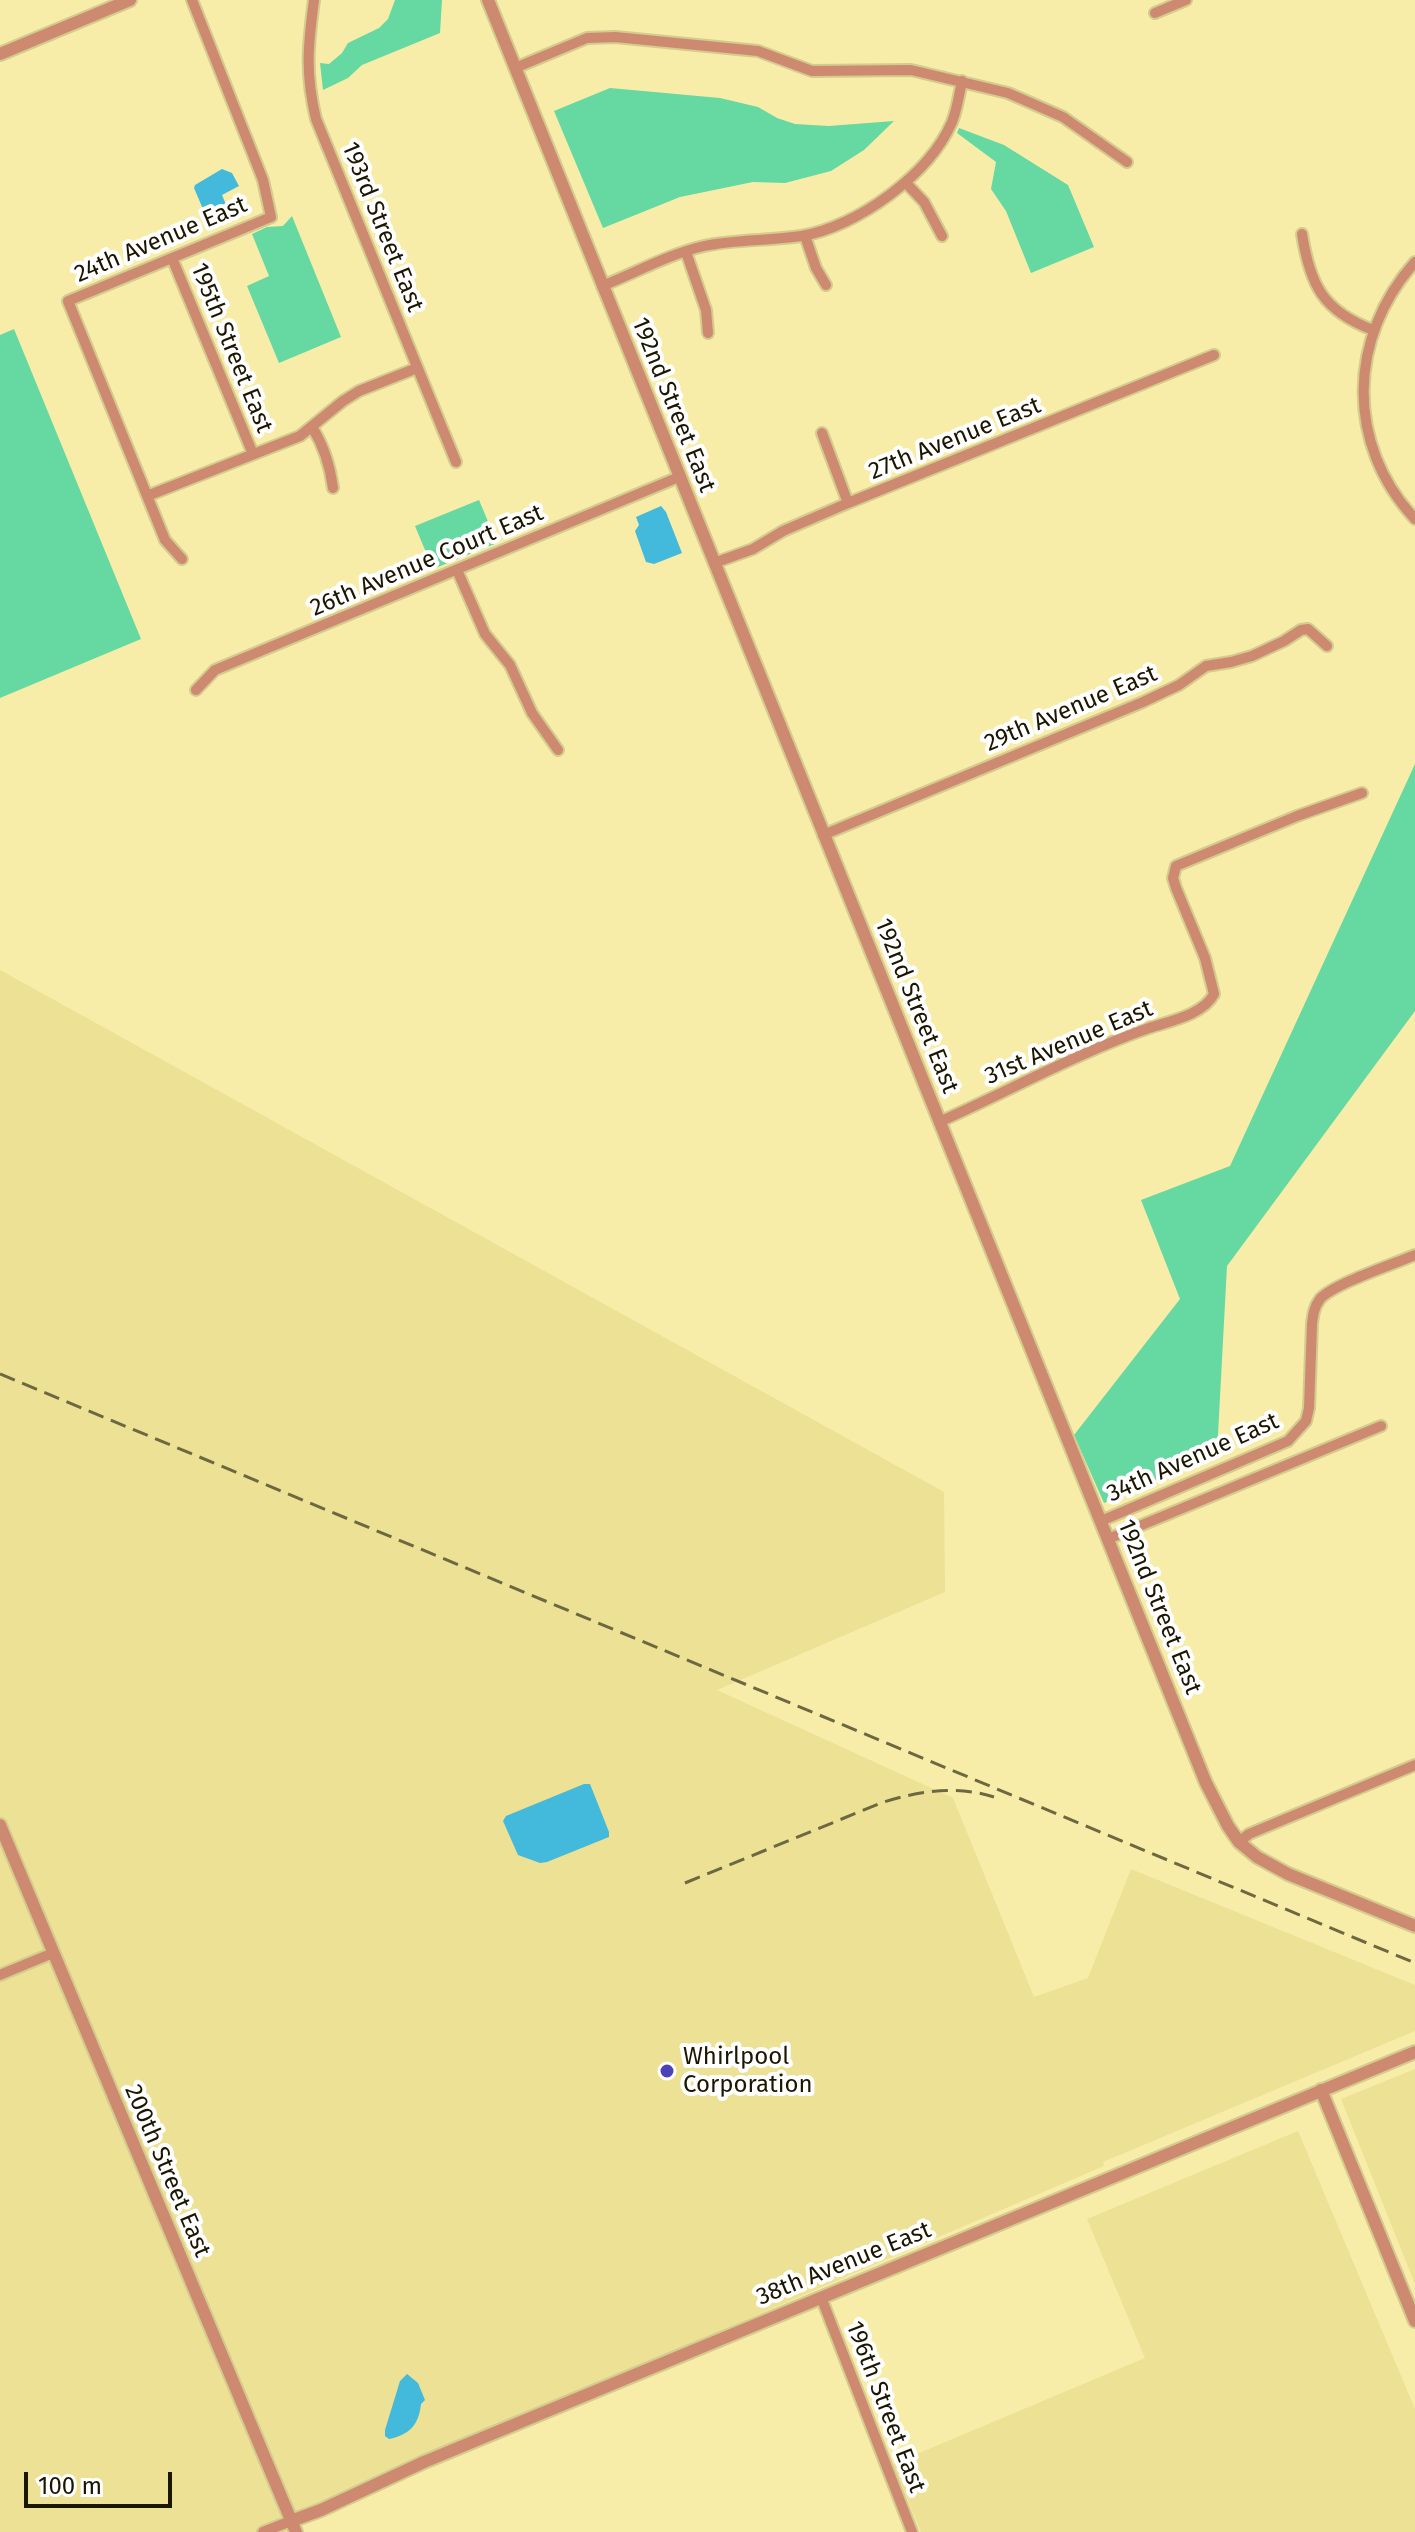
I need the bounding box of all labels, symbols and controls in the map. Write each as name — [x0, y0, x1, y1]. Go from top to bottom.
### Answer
street label: 193rd Street East — [335, 138, 429, 316]
street label: 24th Avenue East — [71, 191, 251, 289]
street label: 195th Street East — [184, 259, 278, 437]
street label: 192nd Street East — [625, 313, 721, 497]
street label: 27th Avenue East — [865, 391, 1045, 487]
street label: 26th Avenue Court East — [306, 499, 548, 623]
street label: 29th Avenue East — [980, 660, 1162, 758]
street label: 192nd Street East — [868, 914, 964, 1098]
street label: 31st Avenue East — [981, 995, 1157, 1091]
street label: 34th Avenue East — [1103, 1407, 1283, 1509]
street label: 192nd Street East — [1111, 1515, 1207, 1699]
place label: Whirlpool Corporation — [683, 2043, 813, 2099]
marker: Whirlpool Corporation — [658, 2062, 676, 2080]
street label: 200th Street East — [118, 2080, 216, 2262]
street label: 38th Avenue East — [753, 2216, 935, 2312]
street label: 196th Street East — [839, 2317, 931, 2497]
scale bar — [28, 2456, 176, 2506]
text: 100 m — [38, 2472, 102, 2500]

